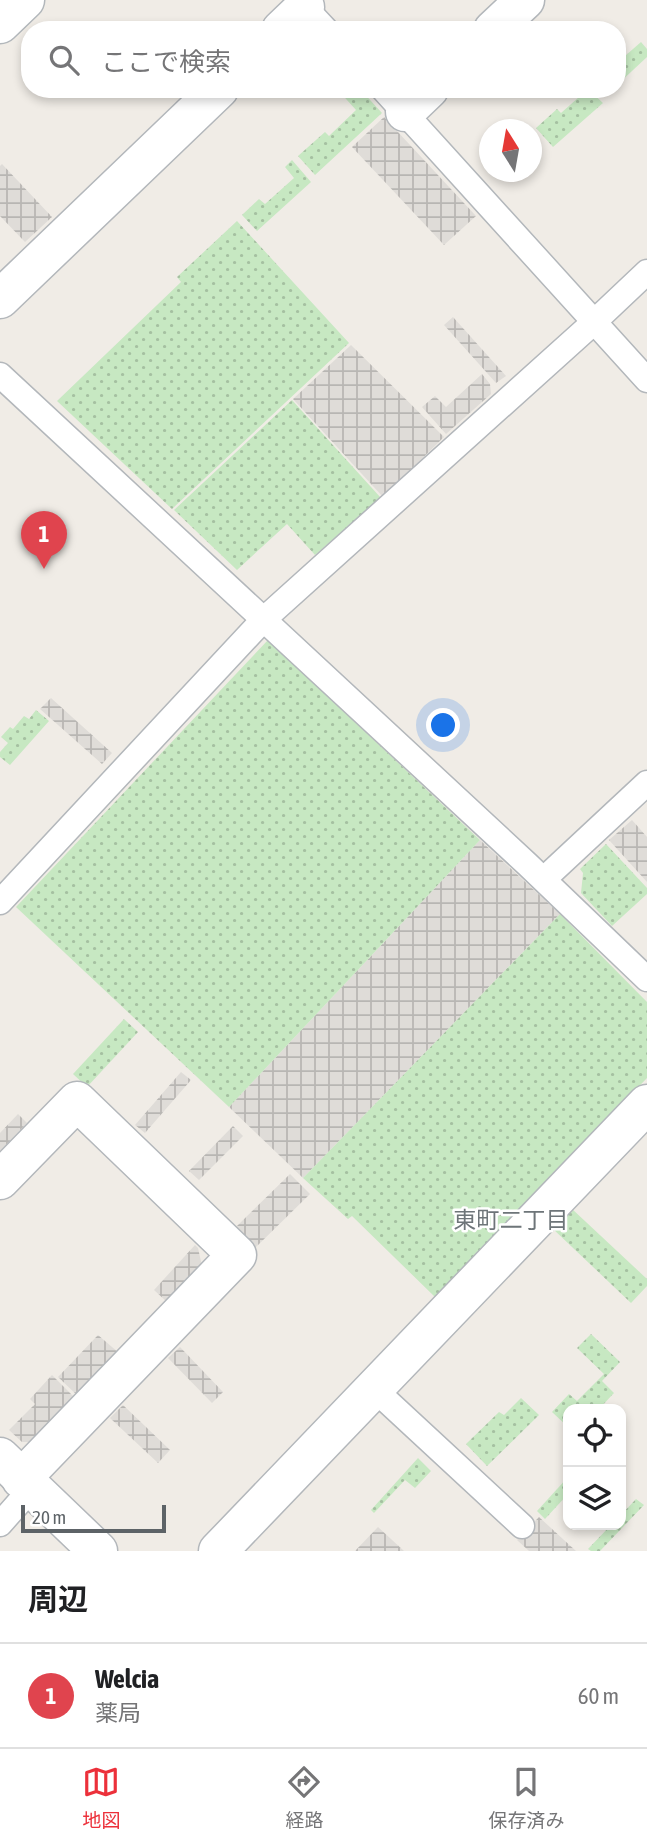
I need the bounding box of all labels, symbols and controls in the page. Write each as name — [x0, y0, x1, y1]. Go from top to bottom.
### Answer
search box — [21, 21, 626, 98]
icon: search — [45, 41, 83, 79]
text: ここで検索 — [101, 47, 231, 77]
north arrow — [479, 119, 542, 182]
pin: 1 — [21, 511, 67, 569]
your location — [426, 708, 460, 742]
district label: 東町二丁目 — [454, 1207, 569, 1233]
map controls — [563, 1404, 626, 1530]
button: locate — [563, 1404, 626, 1467]
button: layers — [563, 1467, 626, 1530]
scale bar — [21, 1502, 166, 1534]
text: 20 m — [32, 1506, 66, 1528]
text: 周辺 — [28, 1582, 88, 1616]
text: Welcia — [95, 1664, 159, 1694]
text: 1 — [46, 1683, 56, 1709]
text: 60 m — [578, 1683, 619, 1709]
text: 薬局 — [95, 1700, 141, 1726]
tab: 地図 — [82, 1763, 121, 1832]
tab: 経路 — [285, 1763, 324, 1832]
tab: 保存済み — [488, 1763, 565, 1832]

